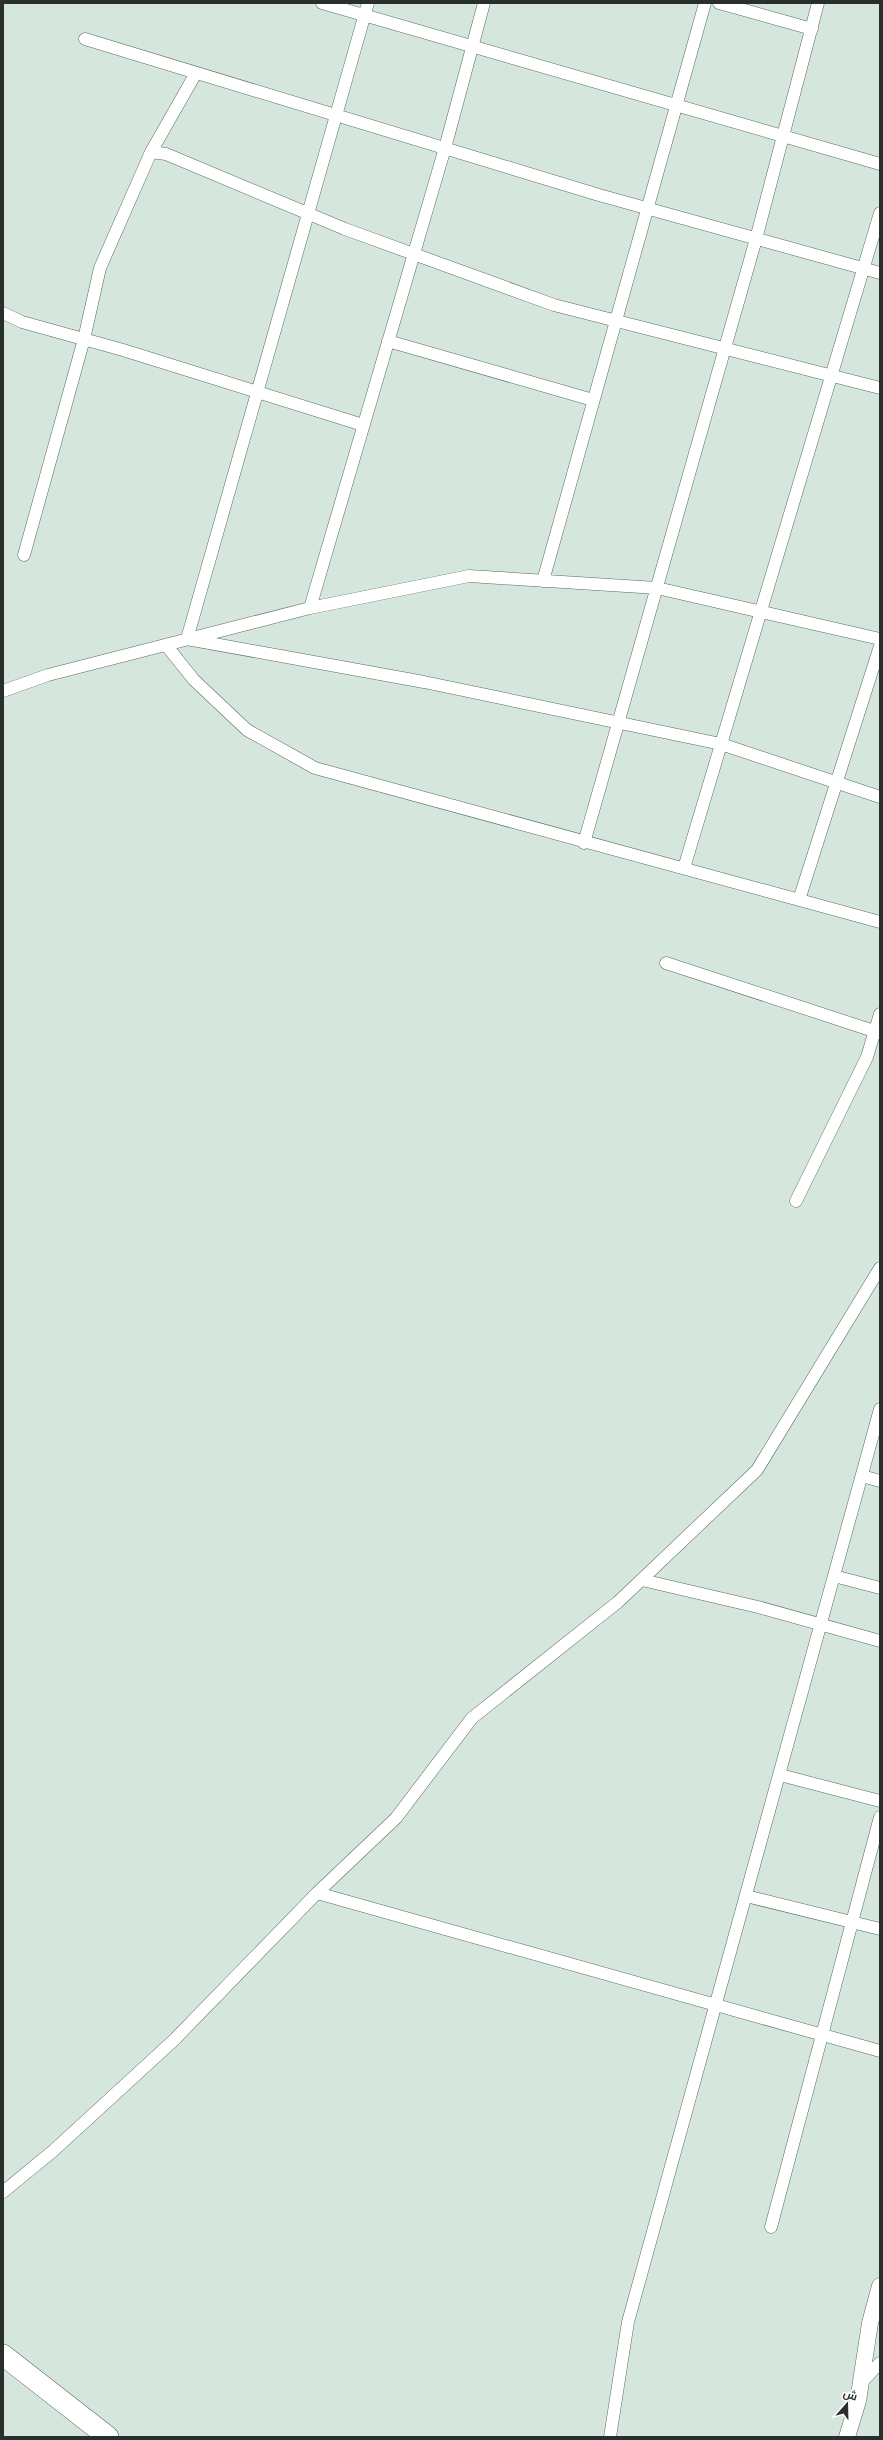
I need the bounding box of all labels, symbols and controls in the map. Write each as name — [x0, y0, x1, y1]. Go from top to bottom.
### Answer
north arrow — [827, 2384, 867, 2424]
text: ش — [841, 2387, 859, 2404]

